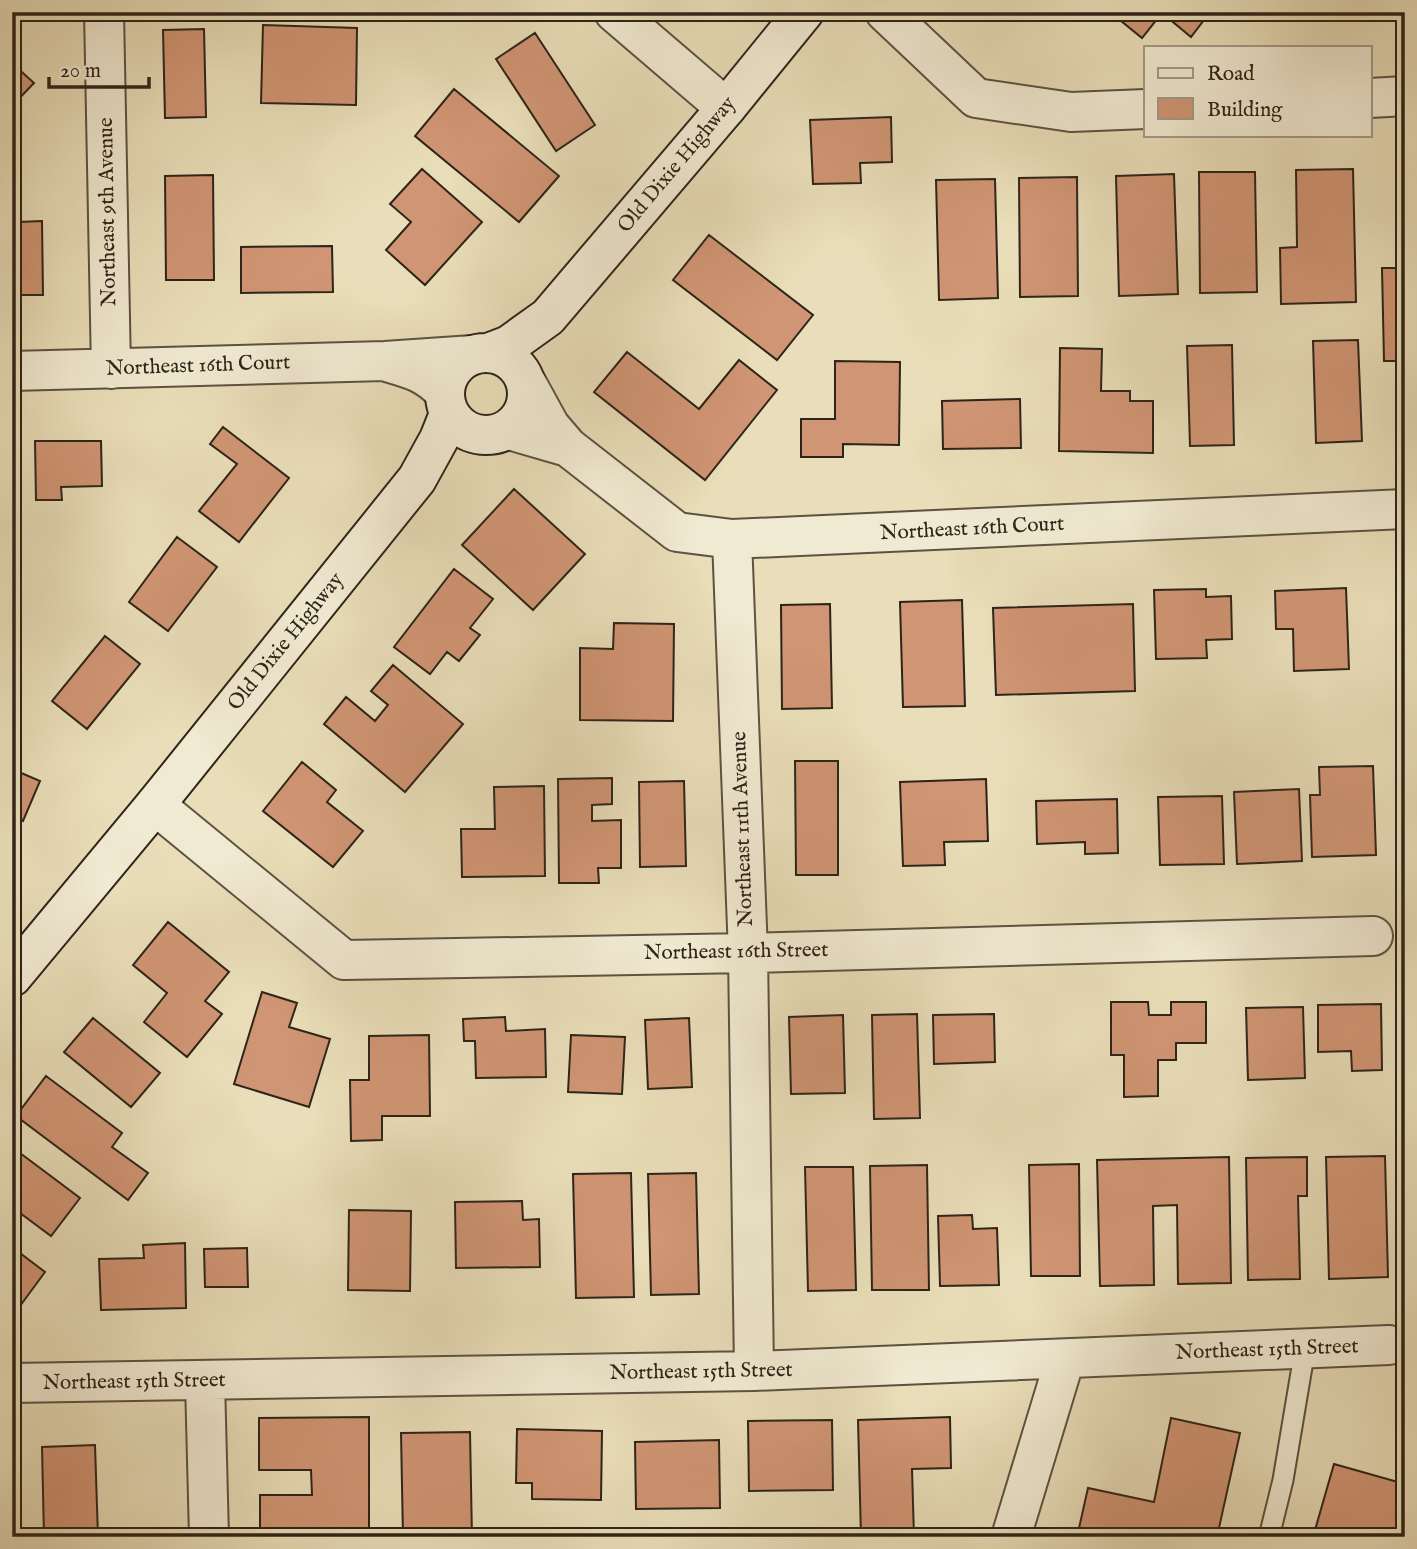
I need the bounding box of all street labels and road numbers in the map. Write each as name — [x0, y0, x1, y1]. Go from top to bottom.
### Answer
street label: Old Dixie Highway — [612, 91, 742, 239]
street label: Northeast 9th Avenue — [93, 117, 123, 307]
street label: Northeast 16th Court — [105, 349, 291, 383]
street label: Northeast 16th Court — [879, 511, 1065, 547]
street label: Old Dixie Highway — [222, 567, 350, 717]
street label: Northeast 11th Avenue — [726, 730, 760, 927]
street label: Northeast 16th Street — [643, 937, 829, 967]
street label: Northeast 15th Street — [1175, 1333, 1359, 1367]
street label: Northeast 15th Street — [609, 1357, 793, 1387]
street label: Northeast 15th Street — [42, 1367, 226, 1397]

